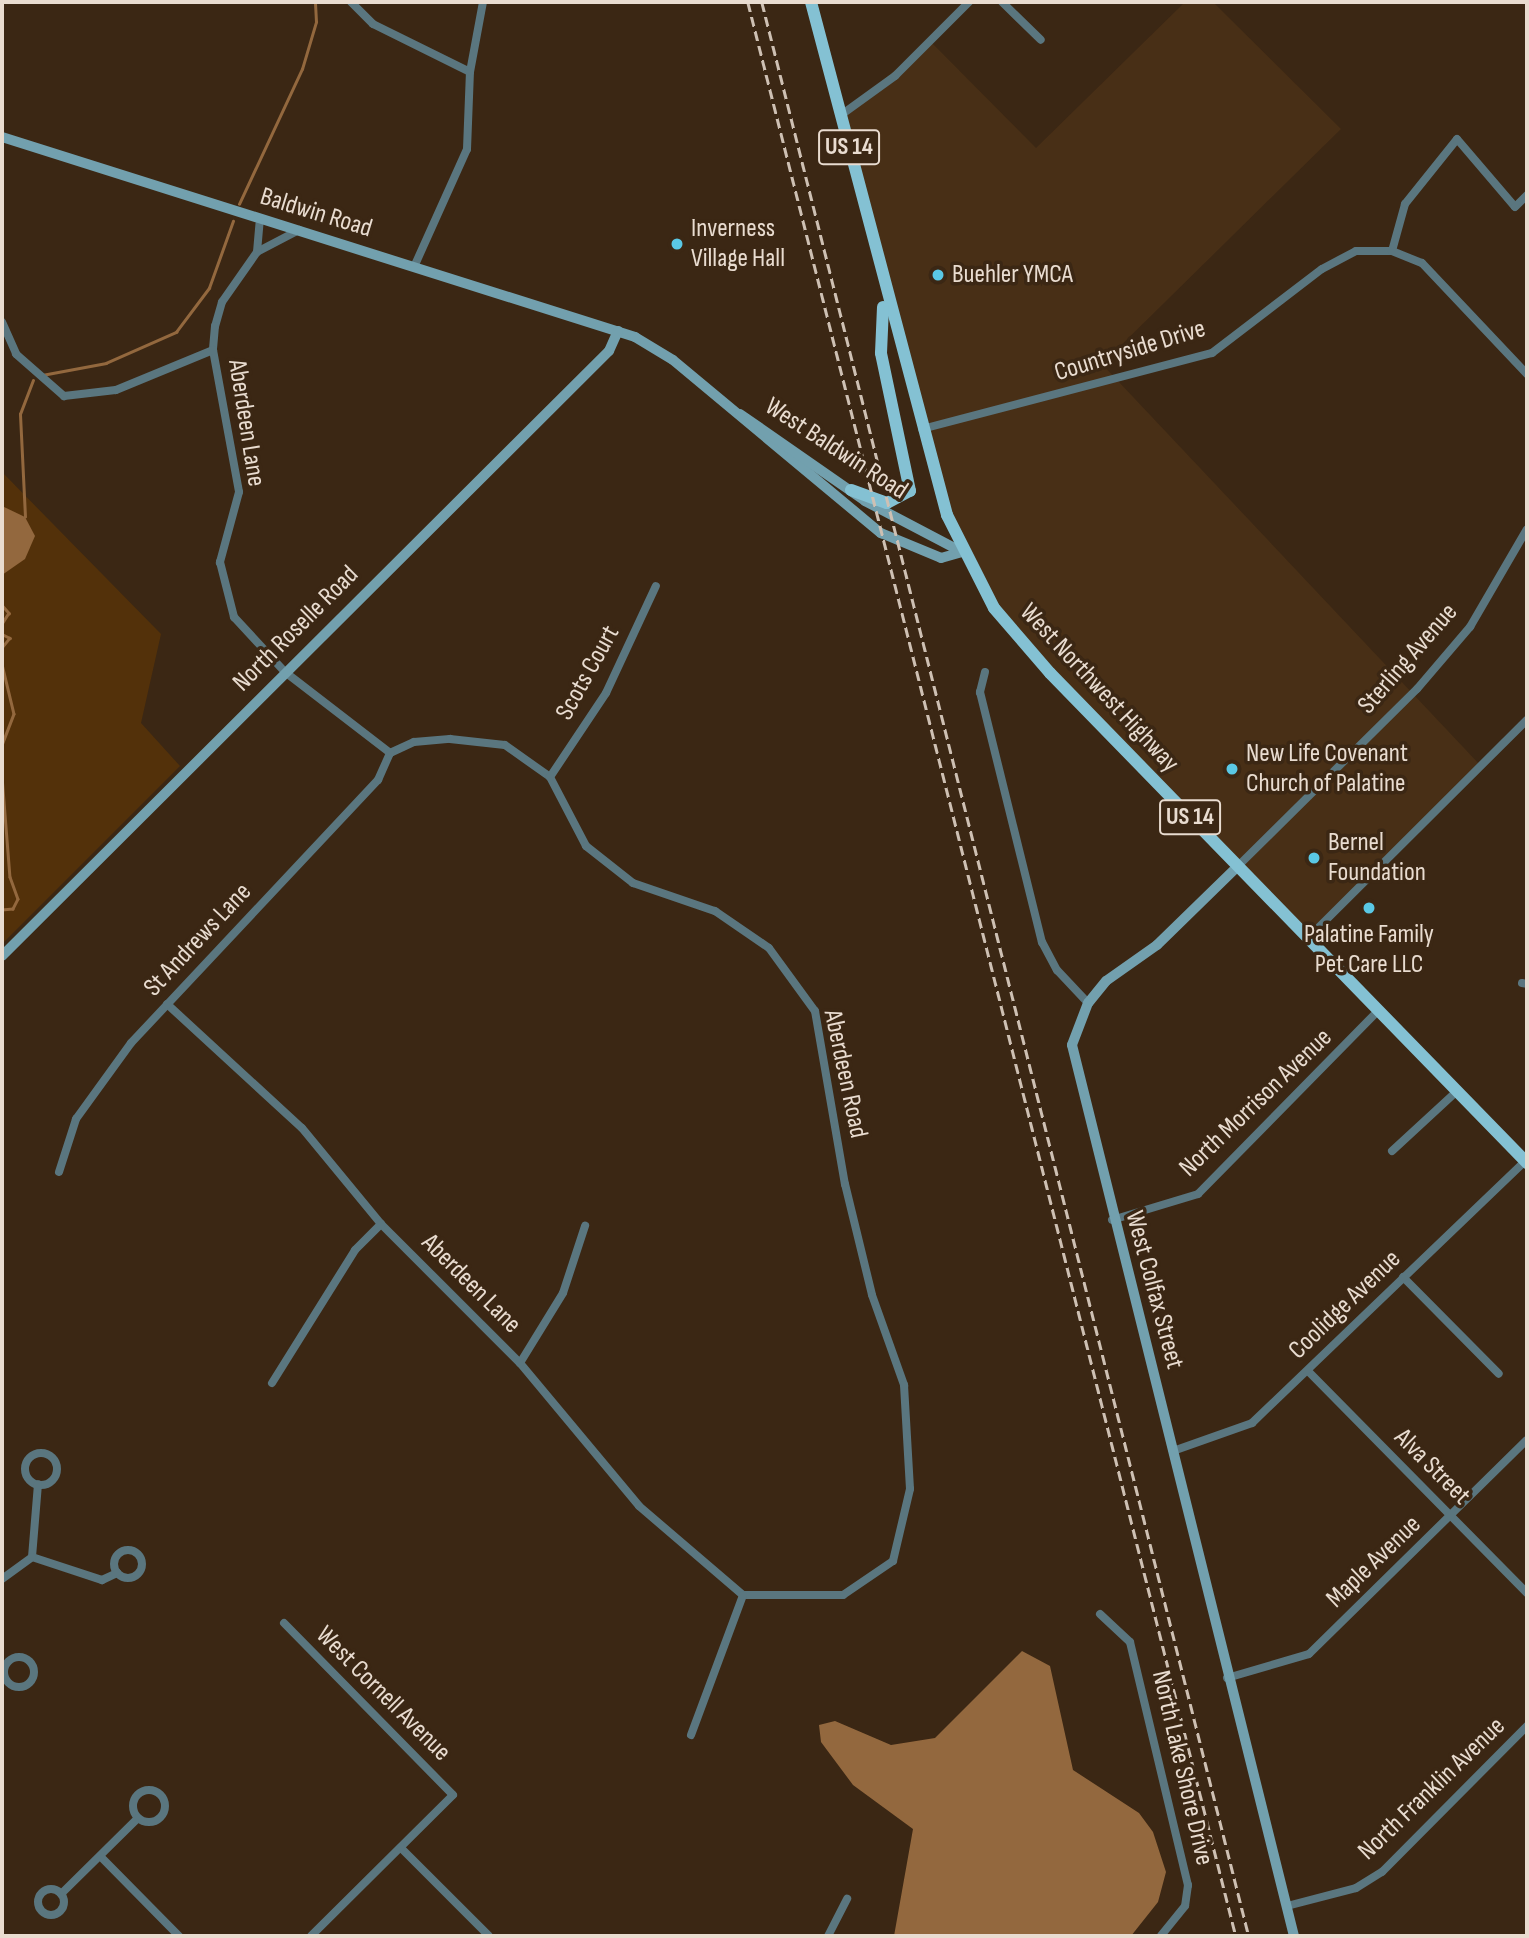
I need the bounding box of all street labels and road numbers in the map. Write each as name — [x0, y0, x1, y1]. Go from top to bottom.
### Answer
road number: US 14 — [818, 127, 880, 168]
street label: Baldwin Road — [256, 181, 376, 245]
street label: Countryside Drive — [1051, 313, 1209, 389]
street label: Aberdeen Lane — [221, 357, 271, 489]
street label: West Baldwin Road — [759, 391, 913, 507]
street label: North Roselle Road — [227, 560, 365, 698]
street label: West Northwest Highway — [1013, 597, 1185, 779]
street label: Sterling Avenue — [1352, 597, 1464, 721]
street label: Scots Court — [549, 620, 627, 726]
road number: US 14 — [1158, 796, 1222, 838]
street label: St Andrews Lane — [138, 877, 258, 1003]
street label: Aberdeen Road — [816, 1007, 874, 1141]
street label: North Morrison Avenue — [1173, 1022, 1339, 1184]
street label: West Colfax Street — [1118, 1208, 1190, 1372]
street label: Aberdeen Lane — [415, 1228, 527, 1340]
street label: Coolidge Avenue — [1283, 1244, 1407, 1366]
street label: Alva Street — [1387, 1422, 1477, 1512]
street label: Maple Avenue — [1320, 1509, 1428, 1615]
street label: West Cornell Avenue — [309, 1620, 457, 1768]
street label: North Lake Shore Drive — [1144, 1668, 1220, 1868]
street label: North Franklin Avenue — [1352, 1711, 1512, 1867]

